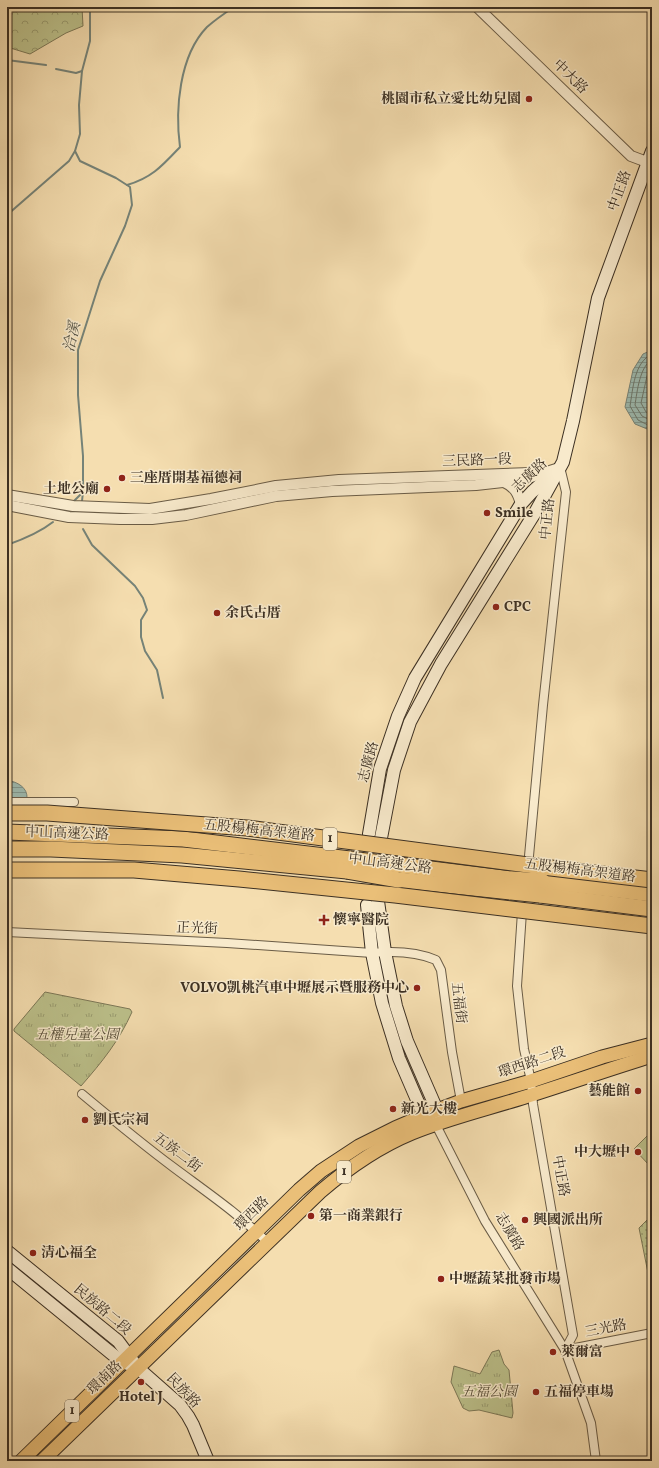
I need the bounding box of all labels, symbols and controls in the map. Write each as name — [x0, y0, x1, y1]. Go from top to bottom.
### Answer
street label: 中大路 — [548, 56, 592, 98]
place label: 桃園市私立愛比幼兒園 — [381, 90, 521, 109]
marker: 桃園市私立愛比幼兒園 — [524, 94, 534, 104]
street label: 中正路 — [604, 168, 636, 214]
water label: 洽溪 — [59, 318, 87, 354]
street label: 三民路一段 — [442, 450, 512, 472]
street label: 志廣路 — [508, 455, 552, 497]
place label: 三座厝開基福德祠 — [130, 469, 242, 488]
marker: 三座厝開基福德祠 — [117, 473, 127, 483]
place label: 土地公廟 — [43, 480, 99, 499]
marker: 土地公廟 — [102, 484, 112, 494]
street label: 中正路 — [536, 497, 560, 541]
place label: Smile — [495, 504, 533, 523]
marker: Smile — [482, 508, 492, 518]
place label: CPC — [504, 598, 531, 617]
marker: CPC — [491, 602, 501, 612]
place label: 余氏古厝 — [225, 604, 281, 623]
marker: 余氏古厝 — [212, 608, 222, 618]
street label: 志廣路 — [354, 739, 384, 785]
street label: 五股楊梅高架道路 — [202, 816, 316, 846]
street label: 中山高速公路 — [25, 823, 109, 845]
road number: 1 — [323, 828, 337, 850]
street label: 中山高速公路 — [347, 849, 433, 879]
street label: 五股楊梅高架道路 — [523, 855, 637, 887]
place label: 懷寧醫院 — [333, 911, 389, 930]
marker: 懷寧醫院 — [318, 914, 330, 926]
street label: 正光街 — [176, 919, 218, 939]
place label: VOLVO凱桃汽車中壢展示暨服務中心 — [180, 979, 409, 998]
street label: 五福街 — [446, 981, 470, 1025]
marker: VOLVO凱桃汽車中壢展示暨服務中心 — [412, 983, 422, 993]
park label: 五權兒童公園 — [35, 1026, 121, 1045]
street label: 環西路二段 — [496, 1043, 568, 1083]
place label: 藝能館 — [588, 1082, 630, 1101]
marker: 藝能館 — [633, 1086, 643, 1096]
place label: 新光大樓 — [401, 1100, 457, 1119]
marker: 新光大樓 — [388, 1104, 398, 1114]
place label: 劉氏宗祠 — [93, 1111, 149, 1130]
marker: 劉氏宗祠 — [80, 1115, 90, 1125]
street label: 五族二街 — [149, 1129, 205, 1177]
place label: 中大壢中 — [574, 1143, 630, 1162]
marker: 中大壢中 — [633, 1147, 643, 1157]
street label: 中正路 — [547, 1154, 573, 1198]
road number: 1 — [337, 1161, 351, 1183]
street label: 環西路 — [230, 1192, 274, 1236]
place label: 第一商業銀行 — [319, 1207, 403, 1226]
street label: 志廣路 — [490, 1209, 528, 1255]
marker: 第一商業銀行 — [306, 1211, 316, 1221]
place label: 興國派出所 — [533, 1211, 603, 1230]
marker: 興國派出所 — [520, 1215, 530, 1225]
place label: 清心福全 — [41, 1244, 97, 1263]
marker: 清心福全 — [28, 1248, 38, 1258]
place label: 中壢蔬菜批發市場 — [449, 1270, 561, 1289]
marker: 中壢蔬菜批發市場 — [436, 1274, 446, 1284]
street label: 民族路二段 — [69, 1280, 135, 1340]
street label: 三光路 — [584, 1316, 628, 1342]
place label: 萊爾富 — [561, 1343, 603, 1362]
marker: 萊爾富 — [548, 1347, 558, 1357]
street label: 環南路 — [83, 1357, 127, 1399]
street label: 民族路 — [162, 1369, 204, 1413]
marker: Hotel J — [136, 1377, 146, 1387]
park label: 五福公園 — [461, 1383, 519, 1402]
place label: 五福停車場 — [544, 1383, 614, 1402]
marker: 五福停車場 — [531, 1387, 541, 1397]
place label: Hotel J — [119, 1388, 163, 1407]
road number: 1 — [65, 1400, 79, 1422]

